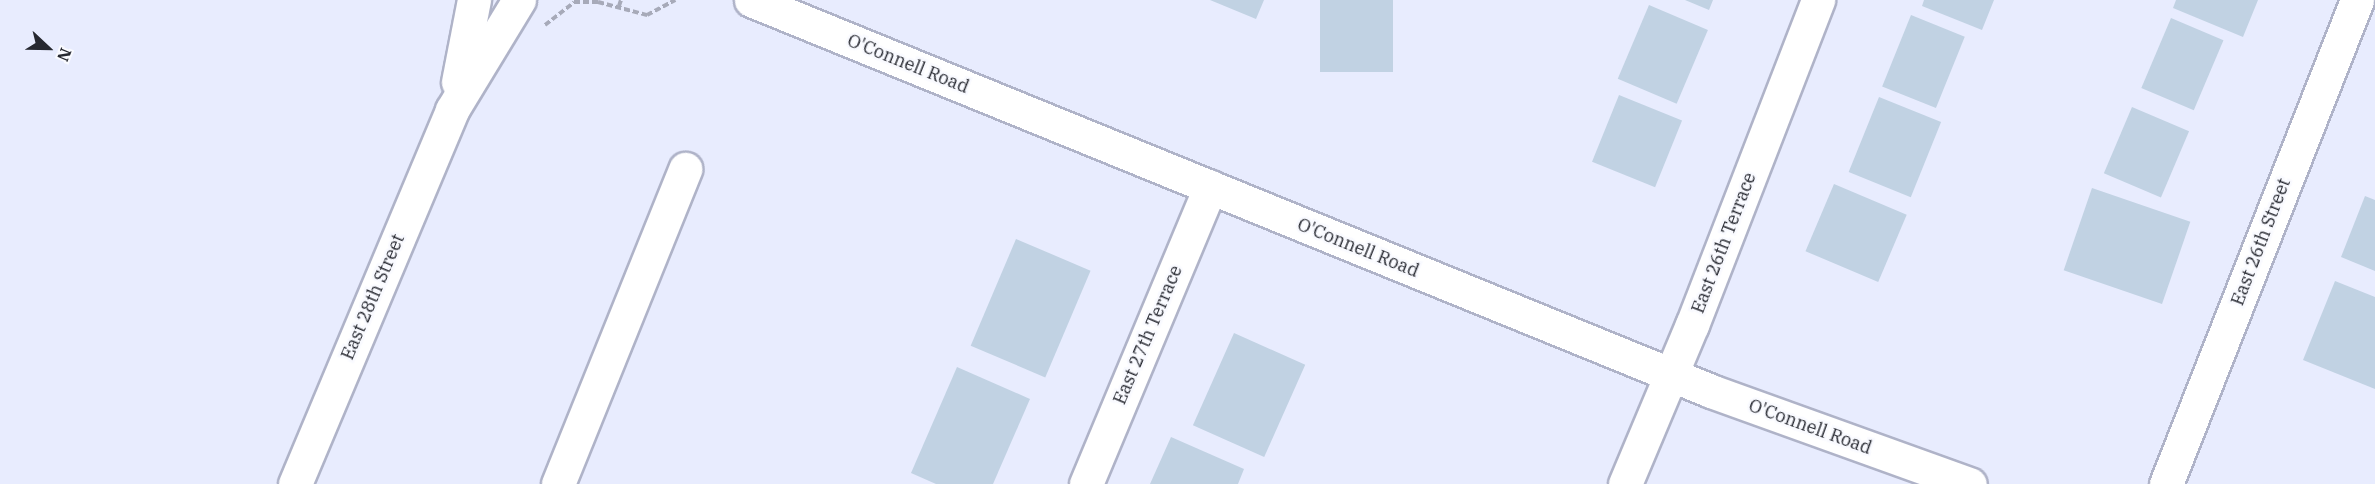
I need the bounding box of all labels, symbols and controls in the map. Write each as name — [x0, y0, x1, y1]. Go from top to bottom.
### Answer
north arrow — [18, 18, 78, 78]
street label: O'Connell Road — [844, 30, 972, 98]
text: N — [53, 45, 76, 64]
street label: East 26th Terrace — [1687, 170, 1761, 316]
street label: East 26th Street — [2227, 175, 2295, 309]
street label: O'Connell Road — [1294, 214, 1422, 282]
street label: East 28th Street — [337, 231, 409, 363]
street label: East 27th Terrace — [1109, 262, 1187, 408]
street label: O'Connell Road — [1746, 395, 1874, 459]

